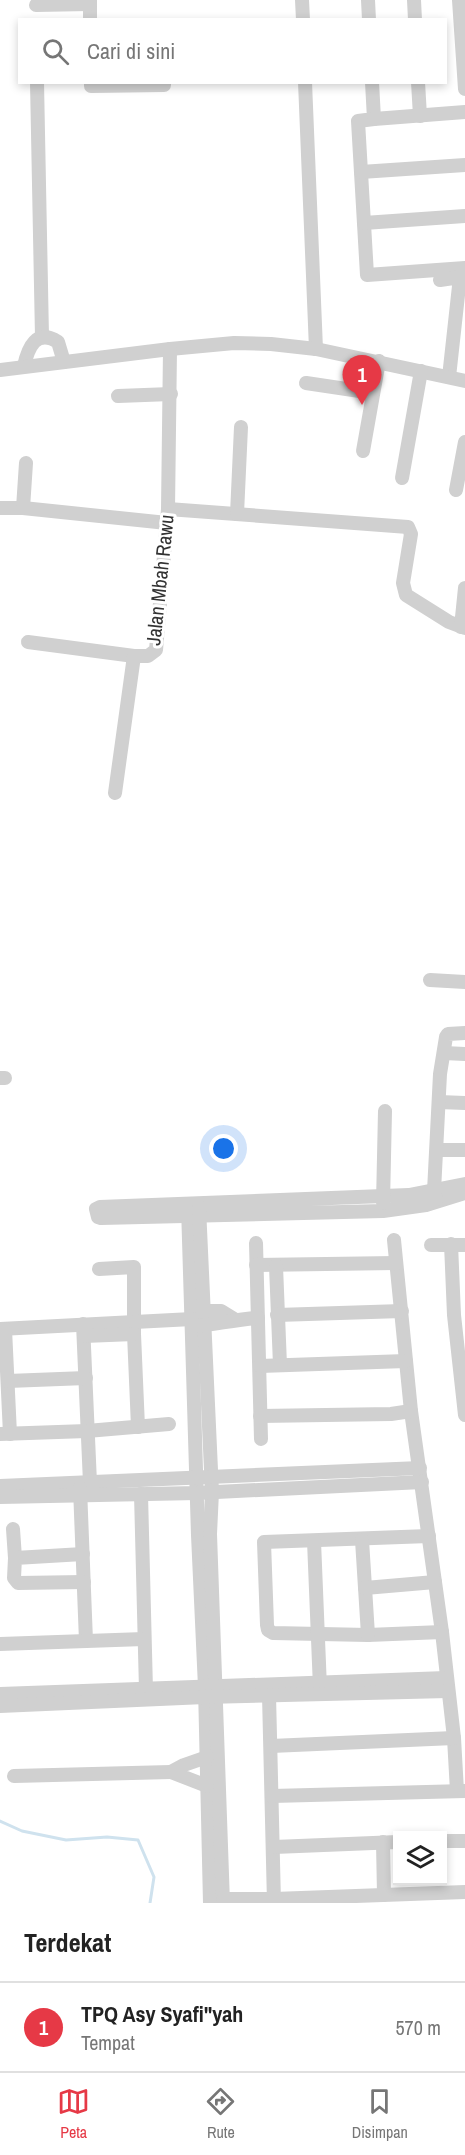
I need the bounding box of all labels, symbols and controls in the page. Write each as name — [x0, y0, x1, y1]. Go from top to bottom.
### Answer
search box — [18, 18, 447, 84]
icon: search — [39, 35, 72, 68]
text: Cari di sini — [87, 36, 175, 66]
pin: 1 — [342, 356, 382, 405]
street label: Jalan Mbah Rawu — [139, 513, 180, 647]
your location — [209, 1134, 238, 1163]
map controls — [393, 1831, 447, 1885]
button: layers — [393, 1831, 447, 1885]
text: Terdekat — [24, 1925, 111, 1960]
text: TPQ Asy Syafi"yah — [81, 1999, 243, 2029]
text: 1 — [39, 2014, 48, 2041]
text: 570 m — [395, 2014, 441, 2041]
text: Tempat — [81, 2029, 135, 2056]
tab: Peta — [57, 2085, 90, 2143]
tab: Rute — [204, 2085, 237, 2143]
tab: Disimpan — [352, 2085, 408, 2143]

